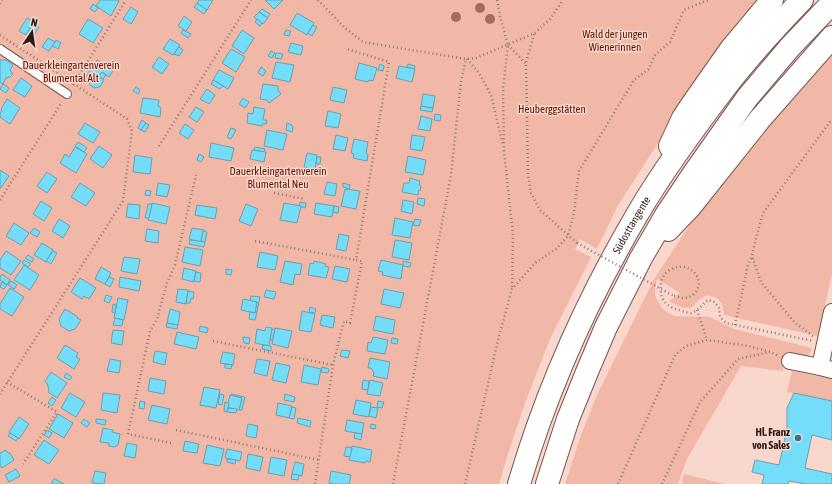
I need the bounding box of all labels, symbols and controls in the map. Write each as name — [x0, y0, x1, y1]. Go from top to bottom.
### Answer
north arrow — [12, 12, 52, 52]
text: N — [30, 16, 39, 29]
park label: Wald der jungen Wienerinnen — [582, 28, 648, 53]
park label: Dauerkleingartenverein Blumental Alt — [23, 59, 120, 84]
park label: Heuberggstätten — [518, 103, 586, 115]
park label: Dauerkleingartenverein Blumental Neu — [230, 165, 327, 190]
street label: Südosttangente — [610, 194, 653, 256]
place label: Hl. Franz von Sales — [752, 426, 790, 451]
marker: Hl. Franz von Sales — [793, 433, 803, 443]

